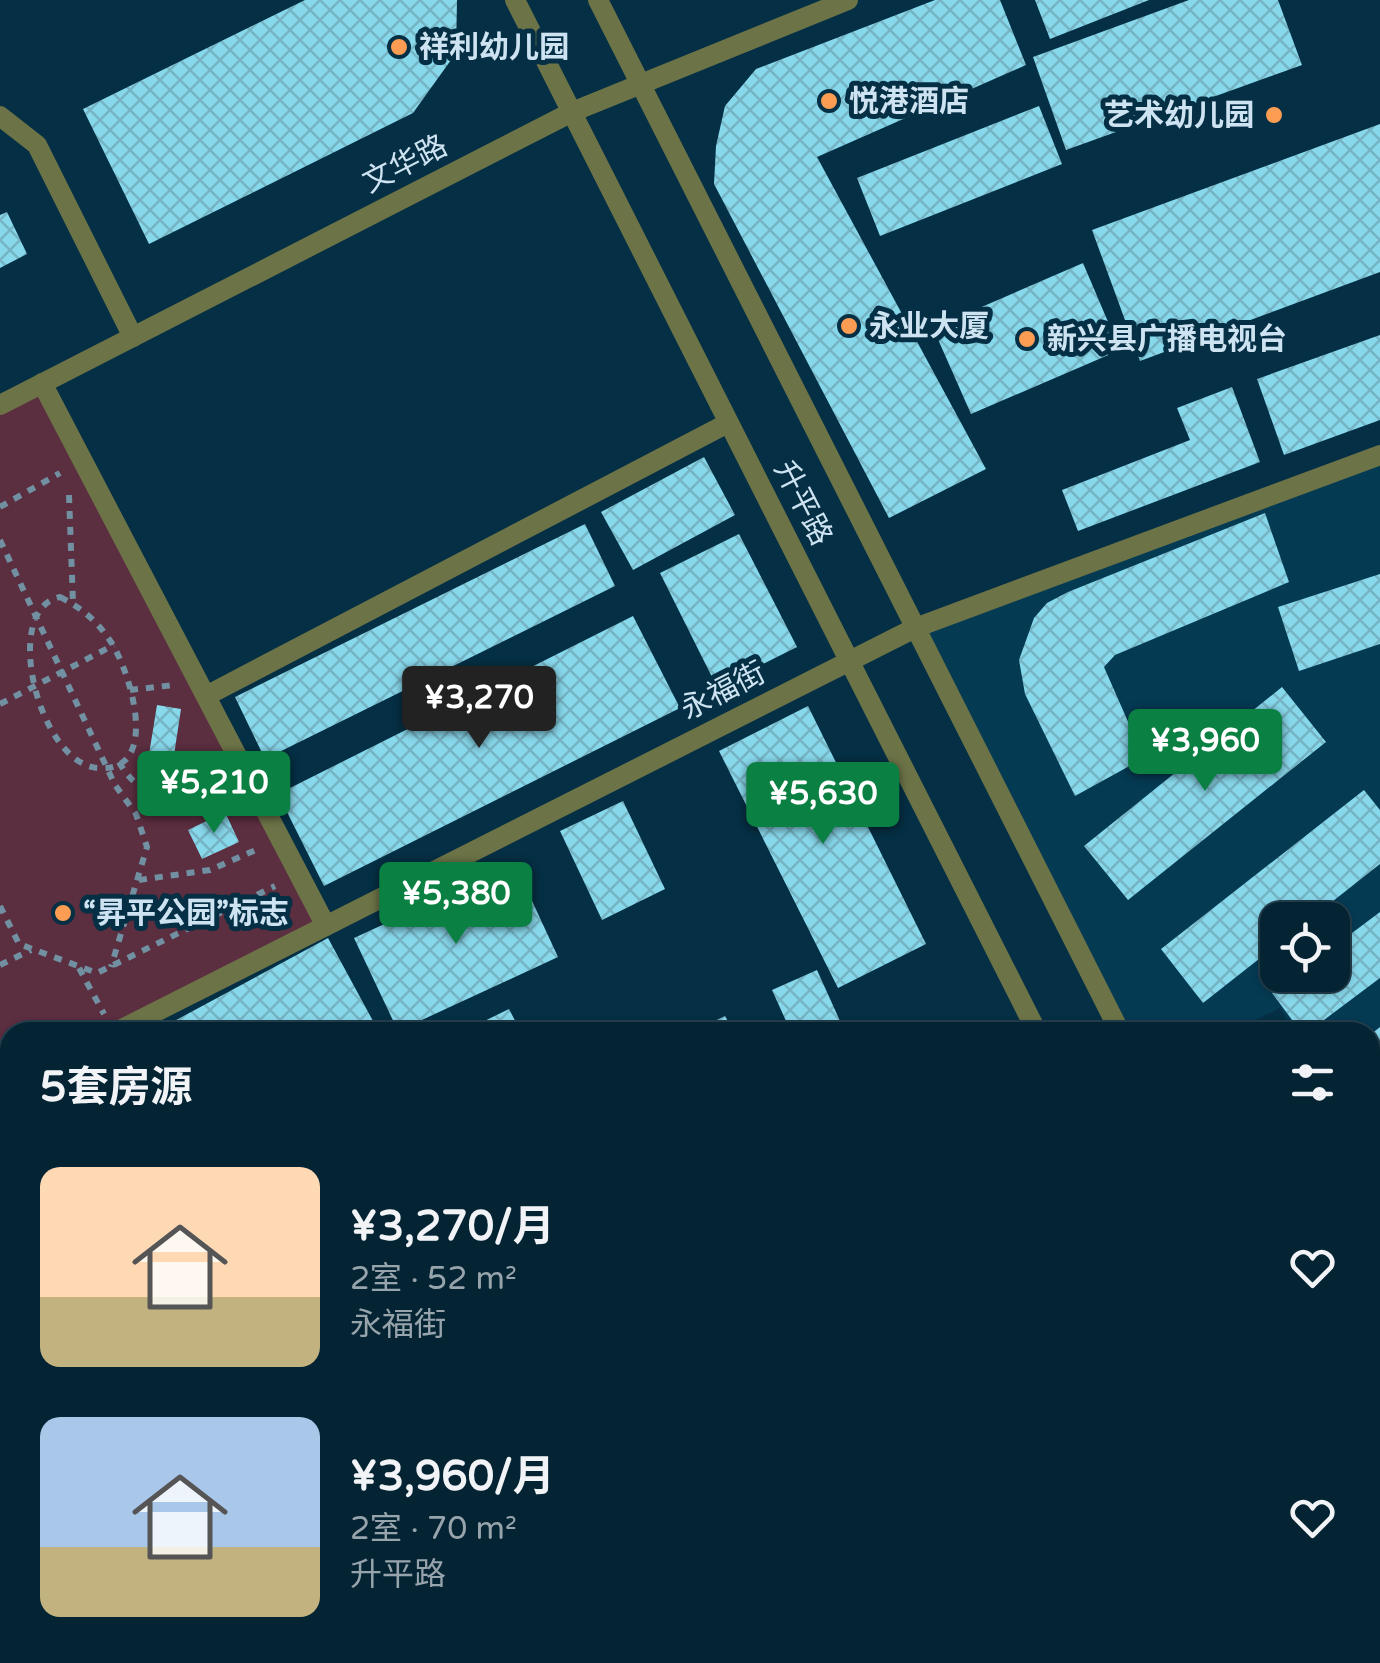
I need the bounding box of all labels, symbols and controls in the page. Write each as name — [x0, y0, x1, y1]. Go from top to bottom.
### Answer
place label: 祥利幼儿园 — [419, 29, 569, 66]
marker: 祥利幼儿园 — [388, 36, 410, 58]
place label: 悦港酒店 — [849, 83, 969, 120]
marker: 悦港酒店 — [818, 90, 840, 112]
place label: 艺术幼儿园 — [1104, 97, 1254, 134]
marker: 艺术幼儿园 — [1263, 104, 1285, 126]
street label: 文华路 — [357, 127, 453, 201]
place label: 永业大厦 — [869, 308, 989, 345]
marker: 永业大厦 — [838, 315, 860, 337]
place label: 新兴县广播电视台 — [1047, 321, 1287, 358]
marker: 新兴县广播电视台 — [1016, 328, 1038, 350]
street label: 升平路 — [766, 455, 840, 551]
street label: 永福街 — [675, 654, 771, 728]
pin: ¥3,270 — [398, 666, 560, 751]
text: ¥3,270 — [424, 679, 534, 717]
pin: ¥3,960 — [1124, 709, 1286, 794]
text: ¥3,960 — [1150, 722, 1260, 760]
pin: ¥5,210 — [133, 751, 295, 836]
pin: ¥5,630 — [742, 762, 904, 847]
text: ¥5,210 — [159, 764, 269, 802]
text: ¥5,630 — [768, 775, 878, 813]
pin: ¥5,380 — [375, 862, 537, 947]
text: ¥5,380 — [401, 875, 511, 913]
place label: “昇平公园”标志 — [83, 895, 289, 932]
marker: “昇平公园”标志 — [52, 902, 74, 924]
map controls — [1260, 902, 1350, 992]
button: locate — [1260, 902, 1350, 992]
icon: filters — [1285, 1055, 1340, 1110]
text: 5套房源 — [40, 1062, 192, 1113]
text: ¥3,270/月 — [350, 1201, 555, 1252]
icon: home — [120, 1207, 240, 1327]
icon: heart — [1285, 1240, 1340, 1295]
text: 2室 · 52 m² — [350, 1260, 517, 1298]
text: 永福街 — [350, 1306, 446, 1344]
text: ¥3,960/月 — [350, 1451, 555, 1502]
icon: home — [120, 1457, 240, 1577]
icon: heart — [1285, 1490, 1340, 1545]
text: 2室 · 70 m² — [350, 1510, 517, 1548]
text: 升平路 — [350, 1556, 446, 1594]

